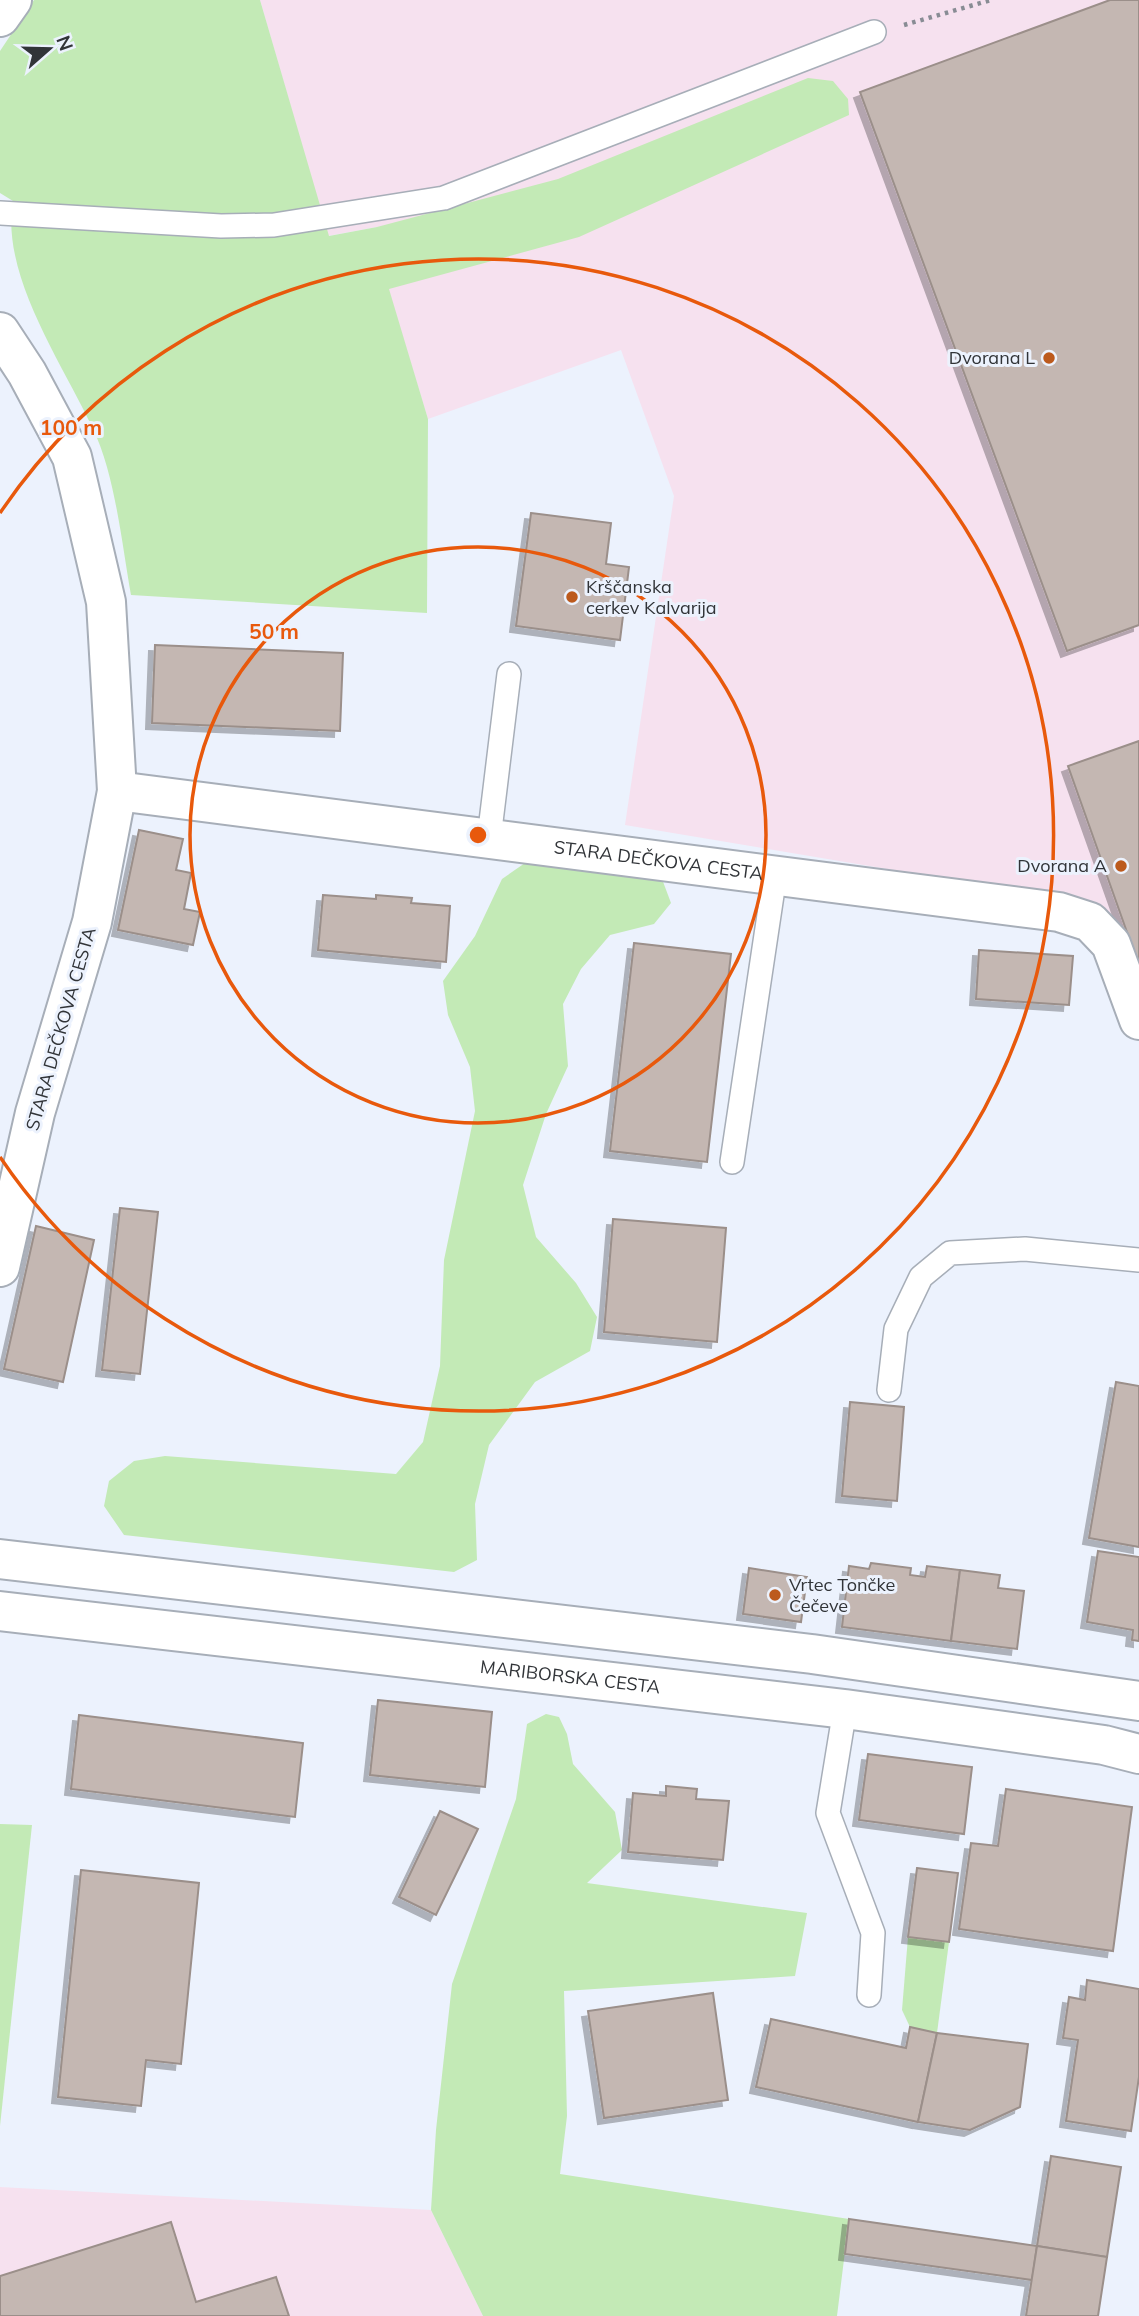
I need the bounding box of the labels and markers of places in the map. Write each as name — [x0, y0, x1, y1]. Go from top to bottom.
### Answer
place label: Dvorana L — [949, 346, 1035, 369]
marker: Dvorana L — [1041, 350, 1057, 366]
place label: Krščanska cerkev Kalvarija — [586, 575, 717, 619]
marker: Krščanska cerkev Kalvarija — [564, 589, 580, 605]
centre of rings — [466, 823, 490, 847]
place label: Dvorana A — [1017, 854, 1107, 877]
marker: Dvorana A — [1113, 858, 1129, 874]
place label: Vrtec Tončke Čečeve — [789, 1573, 895, 1617]
marker: Vrtec Tončke Čečeve — [767, 1587, 783, 1603]

